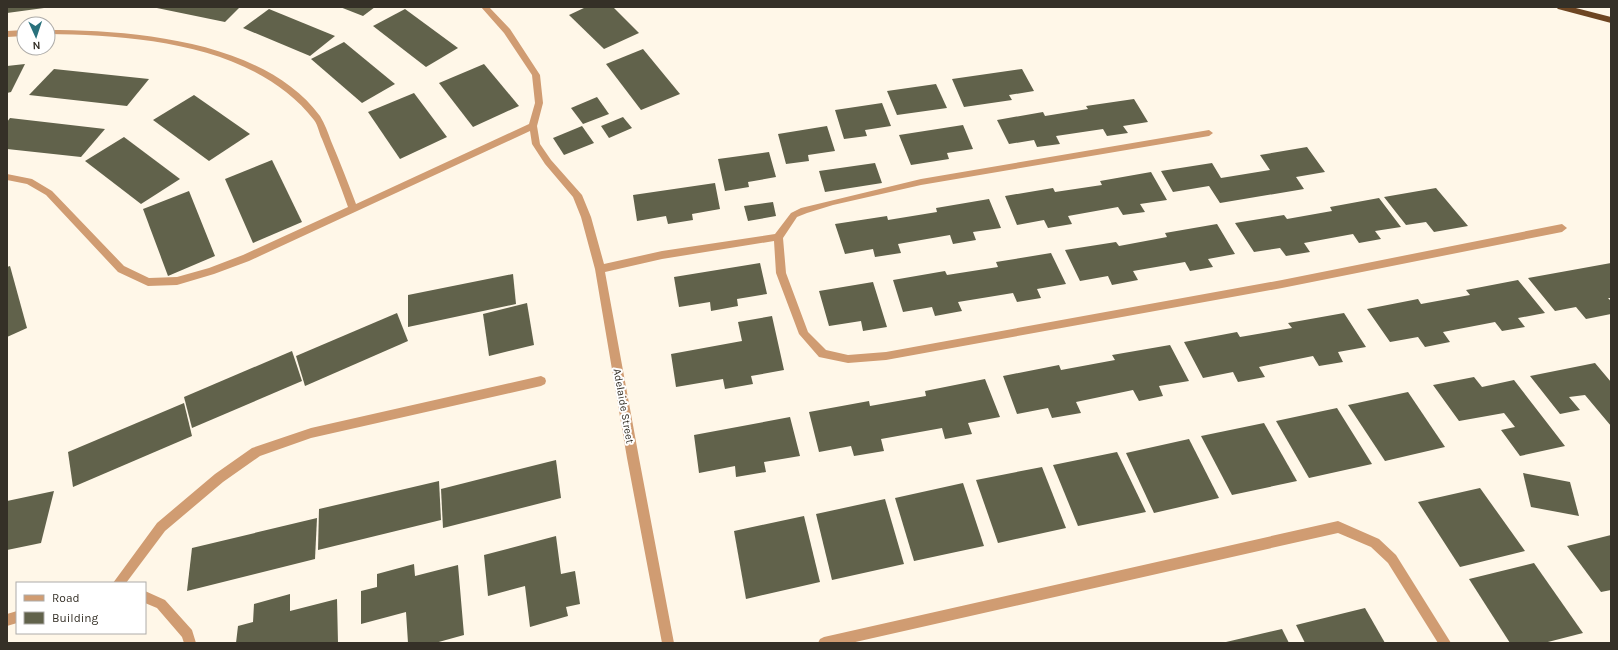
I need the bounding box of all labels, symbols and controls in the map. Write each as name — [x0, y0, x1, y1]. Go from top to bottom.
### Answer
north arrow — [16, 16, 56, 56]
text: N — [32, 39, 41, 52]
street label: Adelaide Street — [611, 368, 636, 445]
legend — [16, 582, 146, 634]
text: Road — [52, 591, 80, 605]
text: Building — [52, 611, 99, 625]

